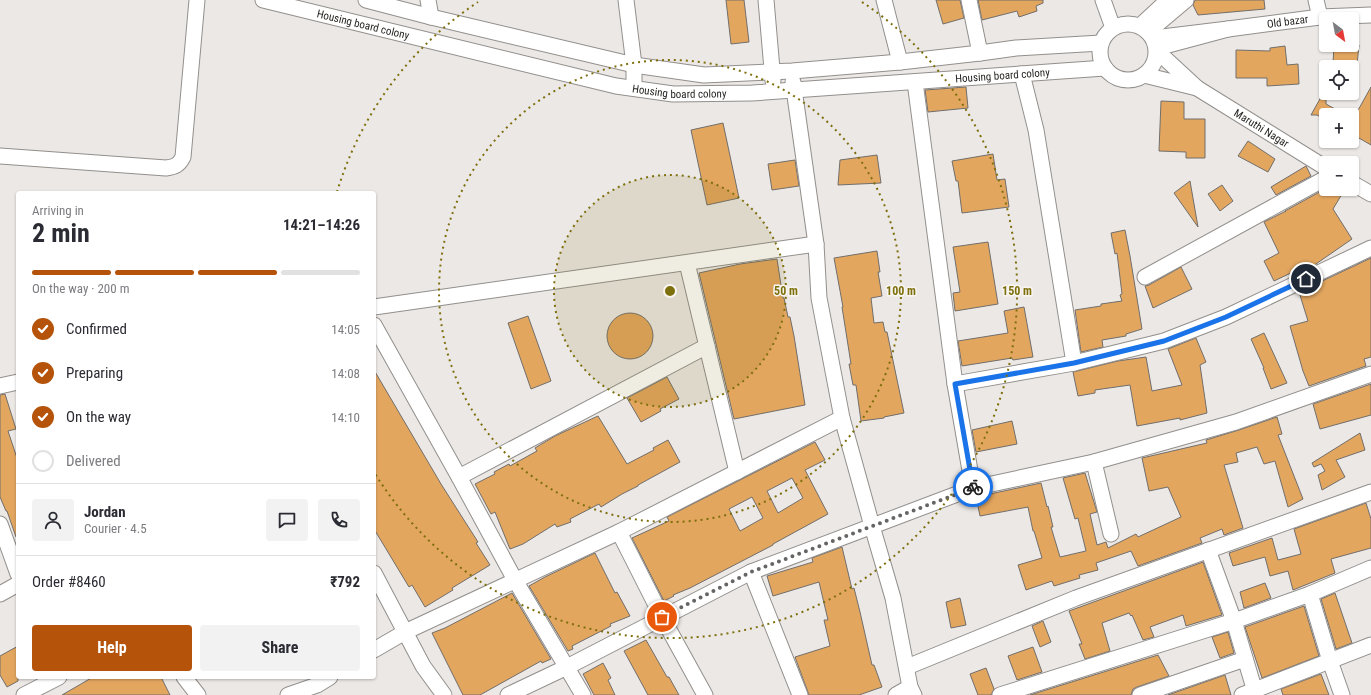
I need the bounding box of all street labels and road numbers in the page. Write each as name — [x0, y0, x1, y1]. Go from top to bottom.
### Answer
street label: Housing board colony — [315, 7, 411, 42]
street label: Old bazar — [1266, 13, 1310, 31]
street label: Housing board colony — [955, 66, 1051, 86]
street label: Housing board colony — [631, 82, 727, 101]
street label: Maruthi Nagar — [1232, 107, 1292, 151]

